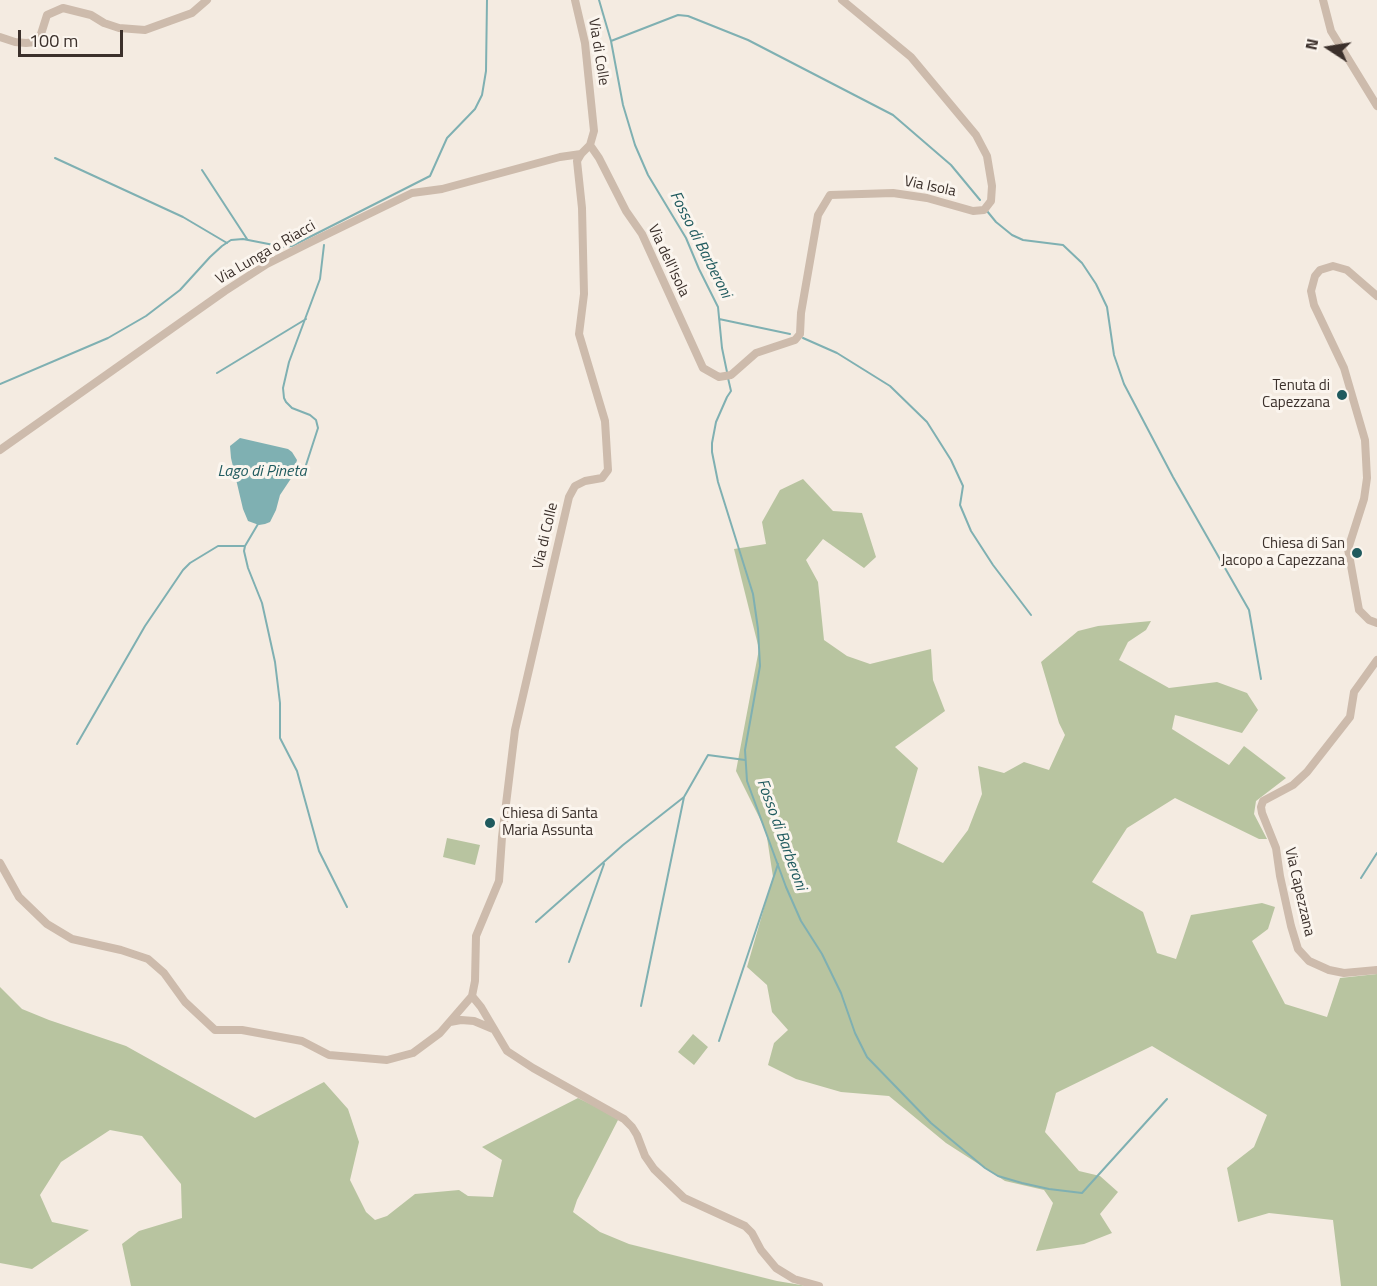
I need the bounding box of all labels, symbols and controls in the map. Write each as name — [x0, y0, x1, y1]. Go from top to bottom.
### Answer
street label: Via di Colle — [584, 17, 612, 87]
scale bar — [21, 18, 126, 56]
north arrow — [1299, 18, 1359, 78]
text: 100 m — [29, 27, 78, 54]
text: N — [1299, 36, 1324, 52]
street label: Via Isola — [903, 173, 957, 201]
water label: Fosso di Barberoni — [665, 188, 735, 302]
street label: Via Lunga o Riacci — [213, 217, 319, 289]
street label: Via dell'Isola — [643, 222, 693, 300]
place label: Tenuta di Capezzana — [1262, 377, 1330, 412]
marker: Tenuta di Capezzana — [1335, 388, 1349, 402]
water label: Lago di Pineta — [217, 462, 307, 482]
street label: Via di Colle — [530, 501, 562, 571]
place label: Chiesa di San Jacopo a Capezzana — [1221, 535, 1345, 570]
marker: Chiesa di San Jacopo a Capezzana — [1350, 546, 1364, 560]
water label: Fosso di Barberoni — [752, 777, 810, 893]
place label: Chiesa di Santa Maria Assunta — [502, 805, 598, 840]
marker: Chiesa di Santa Maria Assunta — [483, 816, 497, 830]
street label: Via Capezzana — [1280, 846, 1318, 938]

